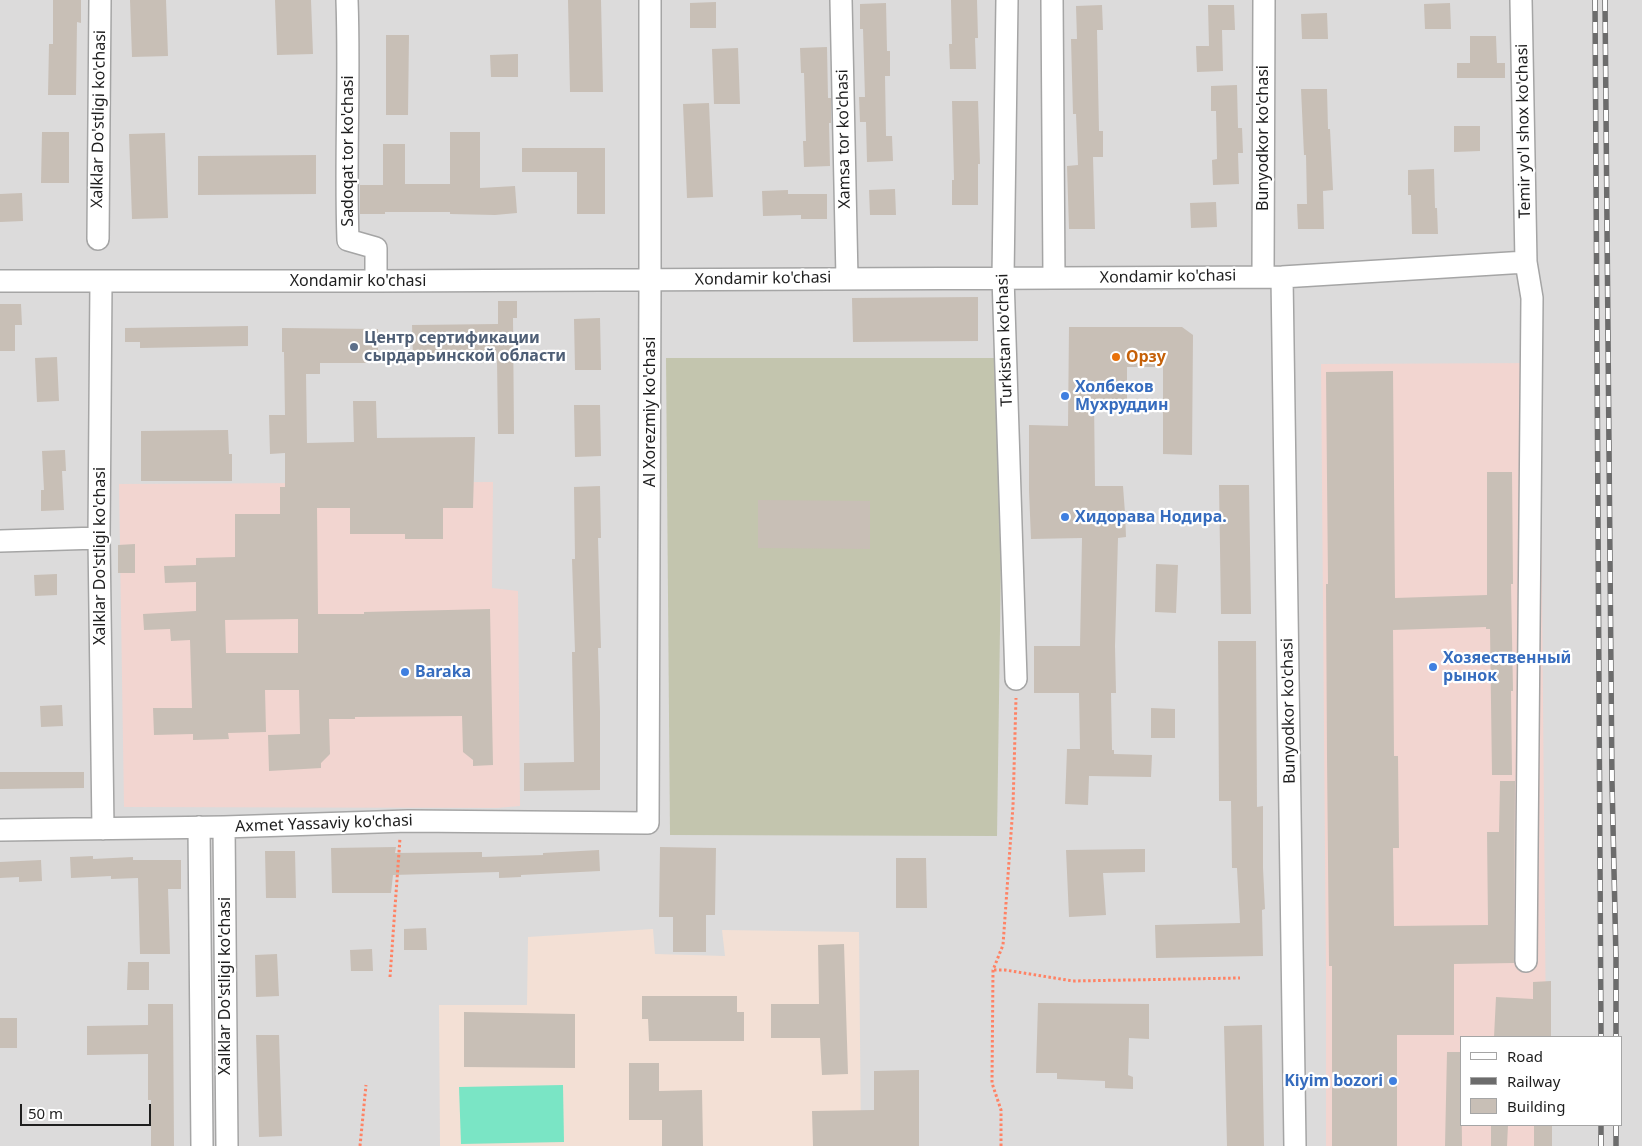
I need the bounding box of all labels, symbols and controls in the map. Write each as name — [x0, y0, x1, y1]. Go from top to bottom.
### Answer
street label: Xalklar Do'stligi ko'chasi — [88, 30, 110, 208]
street label: Temir yo'l shox ko'chasi — [1513, 43, 1535, 219]
street label: Bunyodkor ko'chasi — [1253, 65, 1273, 211]
street label: Xamsa tor ko'chasi — [833, 69, 855, 209]
street label: Sadoqat tor ko'chasi — [338, 75, 358, 227]
street label: Xondamir ko'chasi — [1100, 266, 1236, 288]
street label: Xondamir ko'chasi — [695, 268, 831, 290]
street label: Xondamir ko'chasi — [290, 271, 426, 291]
street label: Turkistan ko'chasi — [993, 273, 1017, 407]
place label: Центр сертификации сырдарьинской области — [364, 328, 566, 366]
street label: Al Xorezmiy ko'chasi — [640, 337, 660, 487]
marker: Центр сертификации сырдарьинской области — [348, 341, 360, 353]
place label: Орзу — [1126, 347, 1166, 367]
marker: Орзу — [1110, 351, 1122, 363]
place label: Холбеков Мухруддин — [1075, 377, 1168, 415]
marker: Холбеков Мухруддин — [1059, 390, 1071, 402]
street label: Xalklar Do'stligi ko'chasi — [90, 467, 110, 645]
place label: Хидорава Нодира. — [1075, 507, 1227, 527]
marker: Хидорава Нодира. — [1059, 511, 1071, 523]
street label: Bunyodkor ko'chasi — [1278, 638, 1300, 784]
place label: Хозяественный рынок — [1443, 648, 1571, 686]
marker: Хозяественный рынок — [1427, 661, 1439, 673]
place label: Baraka — [415, 662, 471, 682]
marker: Baraka — [399, 666, 411, 678]
street label: Axmet Yassaviy ko'chasi — [235, 811, 413, 837]
street label: Xalklar Do'stligi ko'chasi — [215, 897, 235, 1075]
legend — [1460, 1036, 1622, 1126]
text: Road — [1507, 1046, 1543, 1066]
place label: Kiyim bozori — [1284, 1071, 1383, 1091]
text: Railway — [1507, 1071, 1560, 1091]
marker: Kiyim bozori — [1387, 1075, 1399, 1087]
scale bar — [22, 1094, 154, 1126]
text: Building — [1507, 1096, 1565, 1116]
text: 50 m — [28, 1103, 63, 1123]

